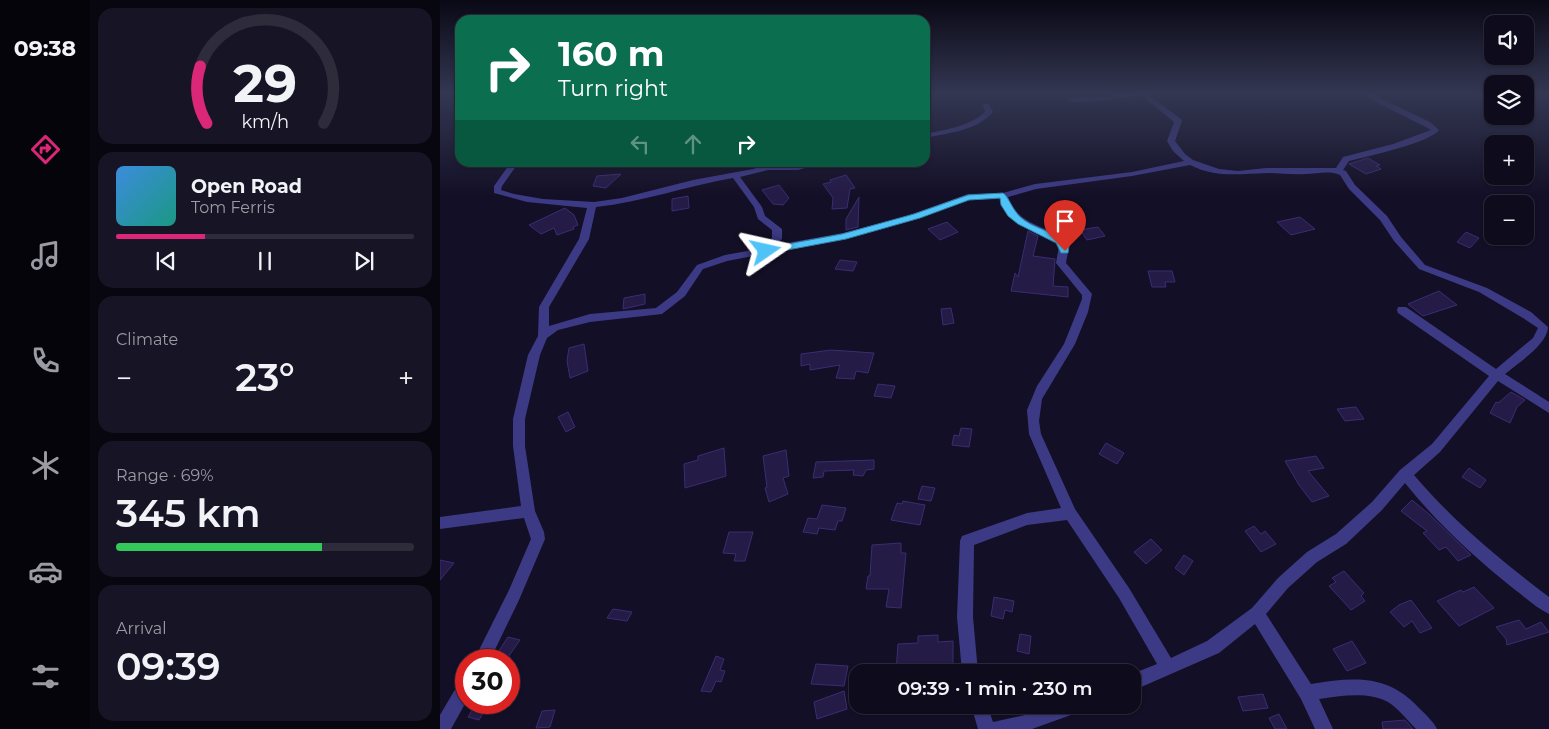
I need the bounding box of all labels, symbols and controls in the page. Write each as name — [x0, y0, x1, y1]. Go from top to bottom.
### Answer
map controls — [1484, 15, 1534, 245]
button: sound — [1484, 15, 1534, 65]
text: 160 m — [558, 32, 664, 75]
text: 09:38 — [14, 35, 76, 62]
icon: right — [475, 35, 540, 100]
text: 29 — [233, 52, 297, 115]
text: Turn right — [558, 75, 668, 102]
button: layers — [1484, 75, 1534, 125]
text: km/h — [241, 111, 289, 132]
icon: left — [626, 130, 654, 158]
icon: ahead — [679, 130, 707, 158]
icon: right — [732, 130, 760, 158]
icon: directions — [28, 132, 63, 167]
button: + — [1484, 135, 1534, 185]
text: Open Road — [191, 175, 302, 198]
button: − — [1484, 195, 1534, 245]
text: Tom Ferris — [191, 198, 275, 217]
pin — [1044, 200, 1086, 251]
icon: arrive — [1051, 207, 1079, 235]
position arrow — [739, 224, 791, 276]
icon: music — [28, 238, 63, 273]
icon: previous — [152, 247, 180, 275]
icon: pause — [251, 247, 279, 275]
icon: next — [350, 247, 378, 275]
text: Climate — [116, 330, 178, 349]
icon: phone — [28, 343, 63, 378]
text: 23° — [235, 354, 295, 401]
text: − — [116, 361, 132, 395]
text: + — [398, 361, 414, 395]
icon: climate — [28, 448, 63, 483]
text: Range · 69% — [116, 466, 214, 485]
text: 345 km — [116, 490, 261, 537]
icon: car — [28, 554, 63, 589]
text: Arrival — [116, 619, 166, 638]
text: 09:39 — [116, 643, 221, 690]
speed limit sign: 30 — [455, 649, 520, 714]
icon: filters — [28, 659, 63, 694]
text: 09:39 · 1 min · 230 m — [897, 677, 1093, 700]

